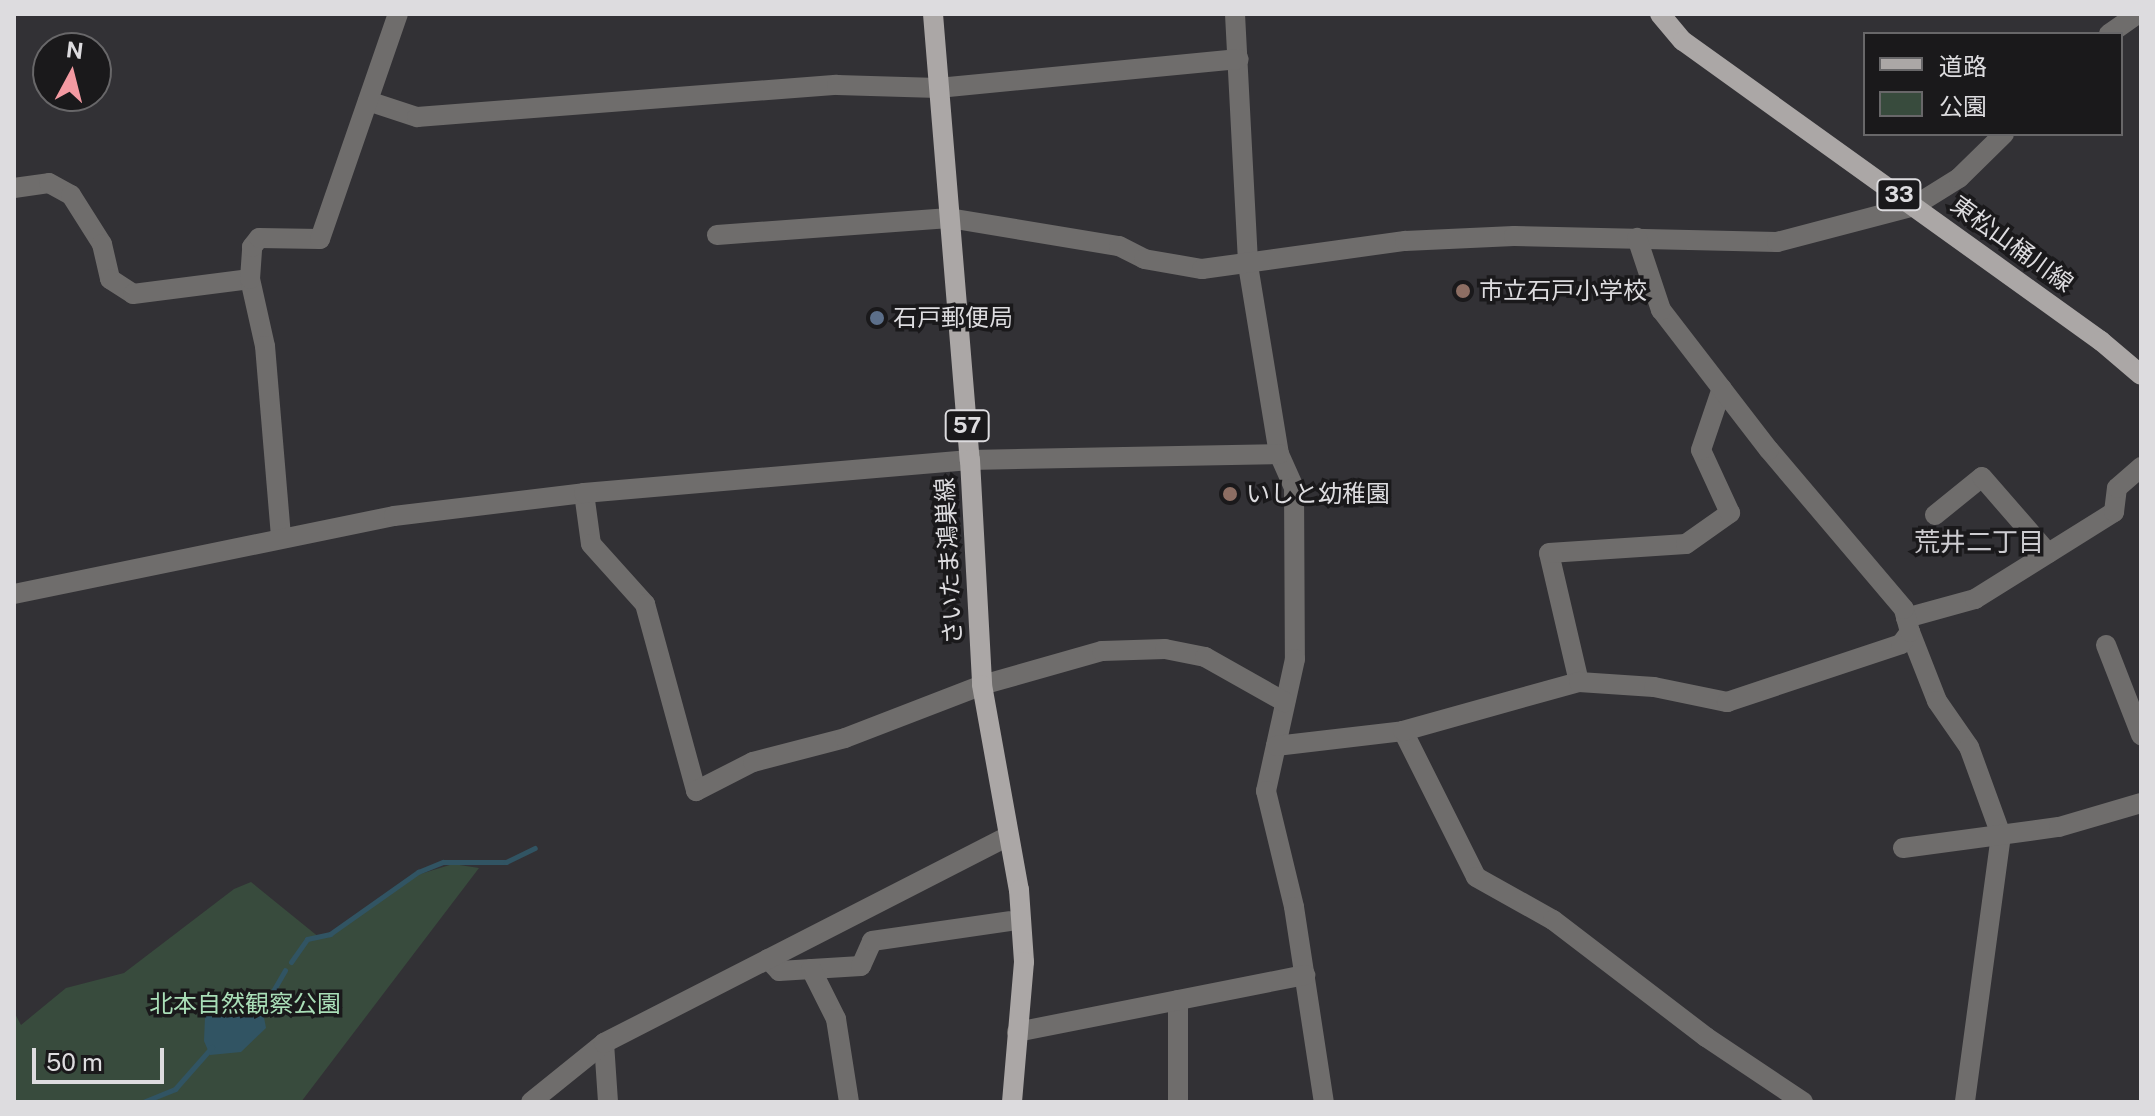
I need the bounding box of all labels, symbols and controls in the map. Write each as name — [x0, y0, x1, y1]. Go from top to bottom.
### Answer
north arrow — [32, 32, 112, 112]
legend — [1863, 32, 2123, 136]
text: N — [65, 36, 85, 64]
text: 道路 — [1939, 52, 1987, 80]
text: 公園 — [1939, 92, 1987, 120]
road number: 33 — [1875, 177, 1923, 213]
street label: 東松山桶川線 — [1945, 190, 2079, 298]
place label: 市立石戸小学校 — [1479, 277, 1647, 305]
marker: 市立石戸小学校 — [1454, 282, 1472, 300]
place label: 石戸郵便局 — [893, 304, 1013, 332]
marker: 石戸郵便局 — [868, 309, 886, 327]
road number: 57 — [943, 408, 991, 444]
street label: さいたま鴻巣線 — [930, 476, 968, 646]
place label: いしと幼稚園 — [1246, 480, 1390, 508]
marker: いしと幼稚園 — [1221, 485, 1239, 503]
district label: 荒井二丁目 — [1914, 526, 2044, 558]
park label: 北本自然観察公園 — [149, 990, 341, 1018]
scale bar — [36, 1032, 168, 1082]
text: 50 m — [46, 1048, 103, 1076]

